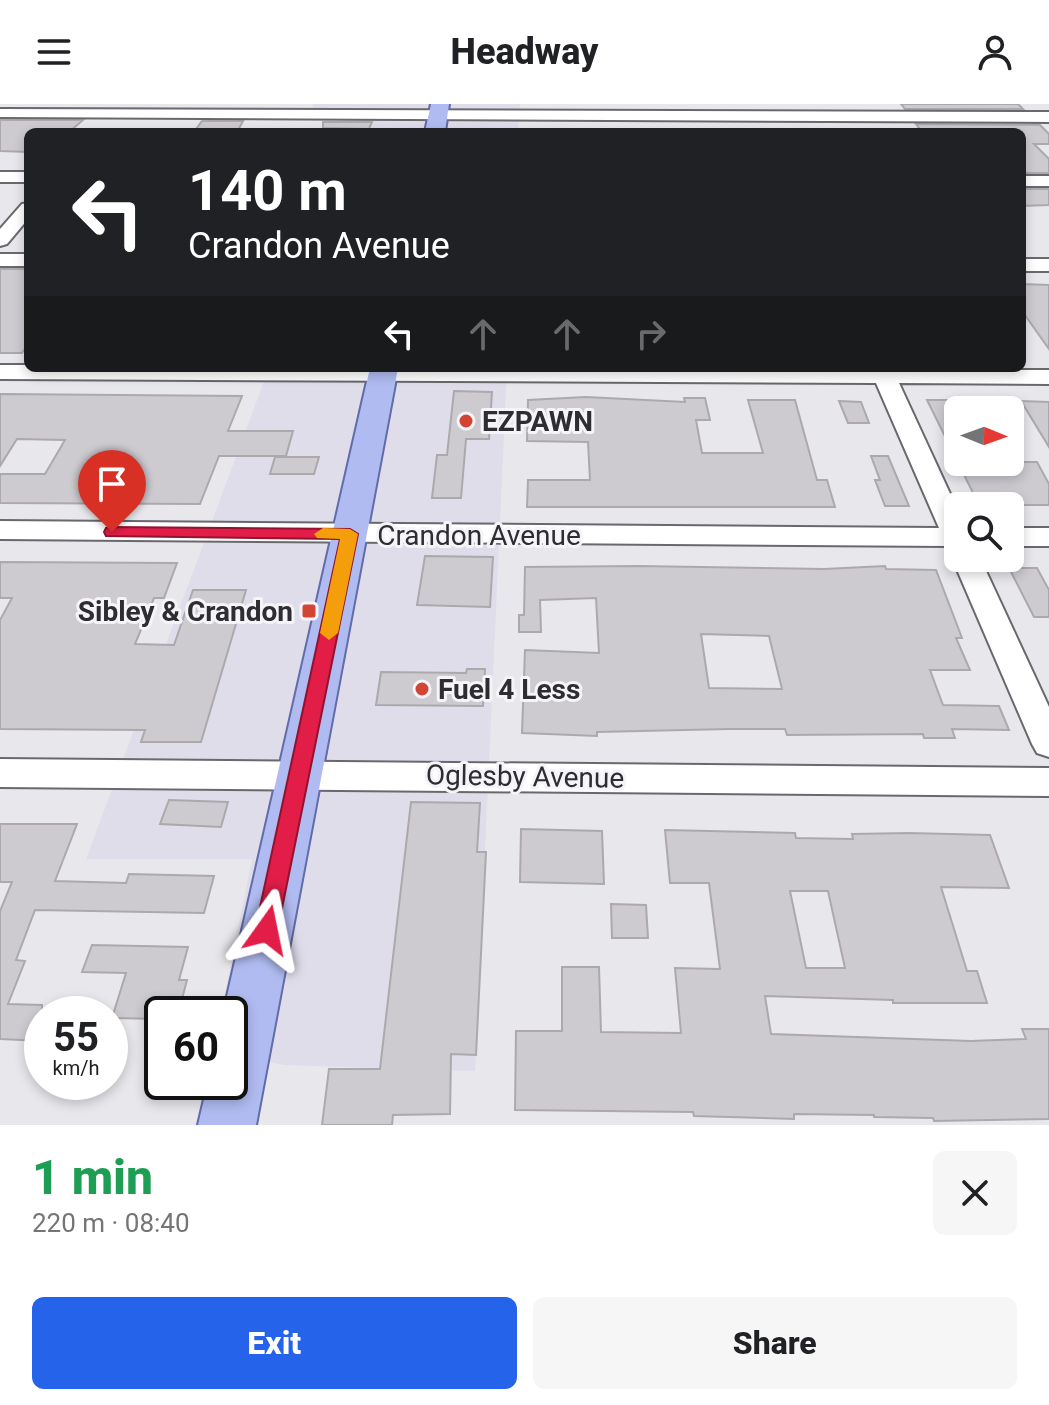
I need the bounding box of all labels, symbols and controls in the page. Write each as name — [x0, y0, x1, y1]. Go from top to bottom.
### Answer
icon: menu — [32, 30, 76, 74]
icon: person — [973, 30, 1017, 74]
text: Headway — [451, 31, 598, 73]
text: 140 m — [188, 158, 347, 224]
icon: left — [56, 160, 160, 264]
text: Crandon Avenue — [188, 225, 450, 267]
icon: left — [377, 312, 421, 356]
icon: ahead — [461, 312, 505, 356]
icon: ahead — [545, 312, 589, 356]
icon: right — [629, 312, 673, 356]
north arrow — [944, 396, 1024, 476]
map controls — [944, 396, 1024, 572]
place label: EZPAWN — [482, 405, 593, 438]
marker: EZPAWN — [457, 412, 475, 430]
pin — [78, 450, 146, 532]
icon: arrive — [90, 462, 134, 506]
button: search — [944, 492, 1024, 572]
street label: Crandon Avenue — [377, 519, 581, 552]
place label: Sibley & Crandon — [78, 595, 293, 628]
marker: Sibley & Crandon — [300, 602, 318, 620]
place label: Fuel 4 Less — [438, 673, 580, 706]
marker: Fuel 4 Less — [413, 680, 431, 698]
street label: Oglesby Avenue — [426, 758, 624, 795]
position arrow — [225, 888, 309, 972]
speed limit sign: 60 — [144, 996, 248, 1100]
text: 55 — [53, 1014, 99, 1061]
text: km/h — [53, 1056, 99, 1080]
text: 1 min — [32, 1149, 153, 1206]
button: close — [933, 1151, 1017, 1235]
text: 220 m · 08:40 — [32, 1208, 190, 1238]
button: Exit — [32, 1297, 517, 1389]
button: Share — [533, 1297, 1017, 1389]

